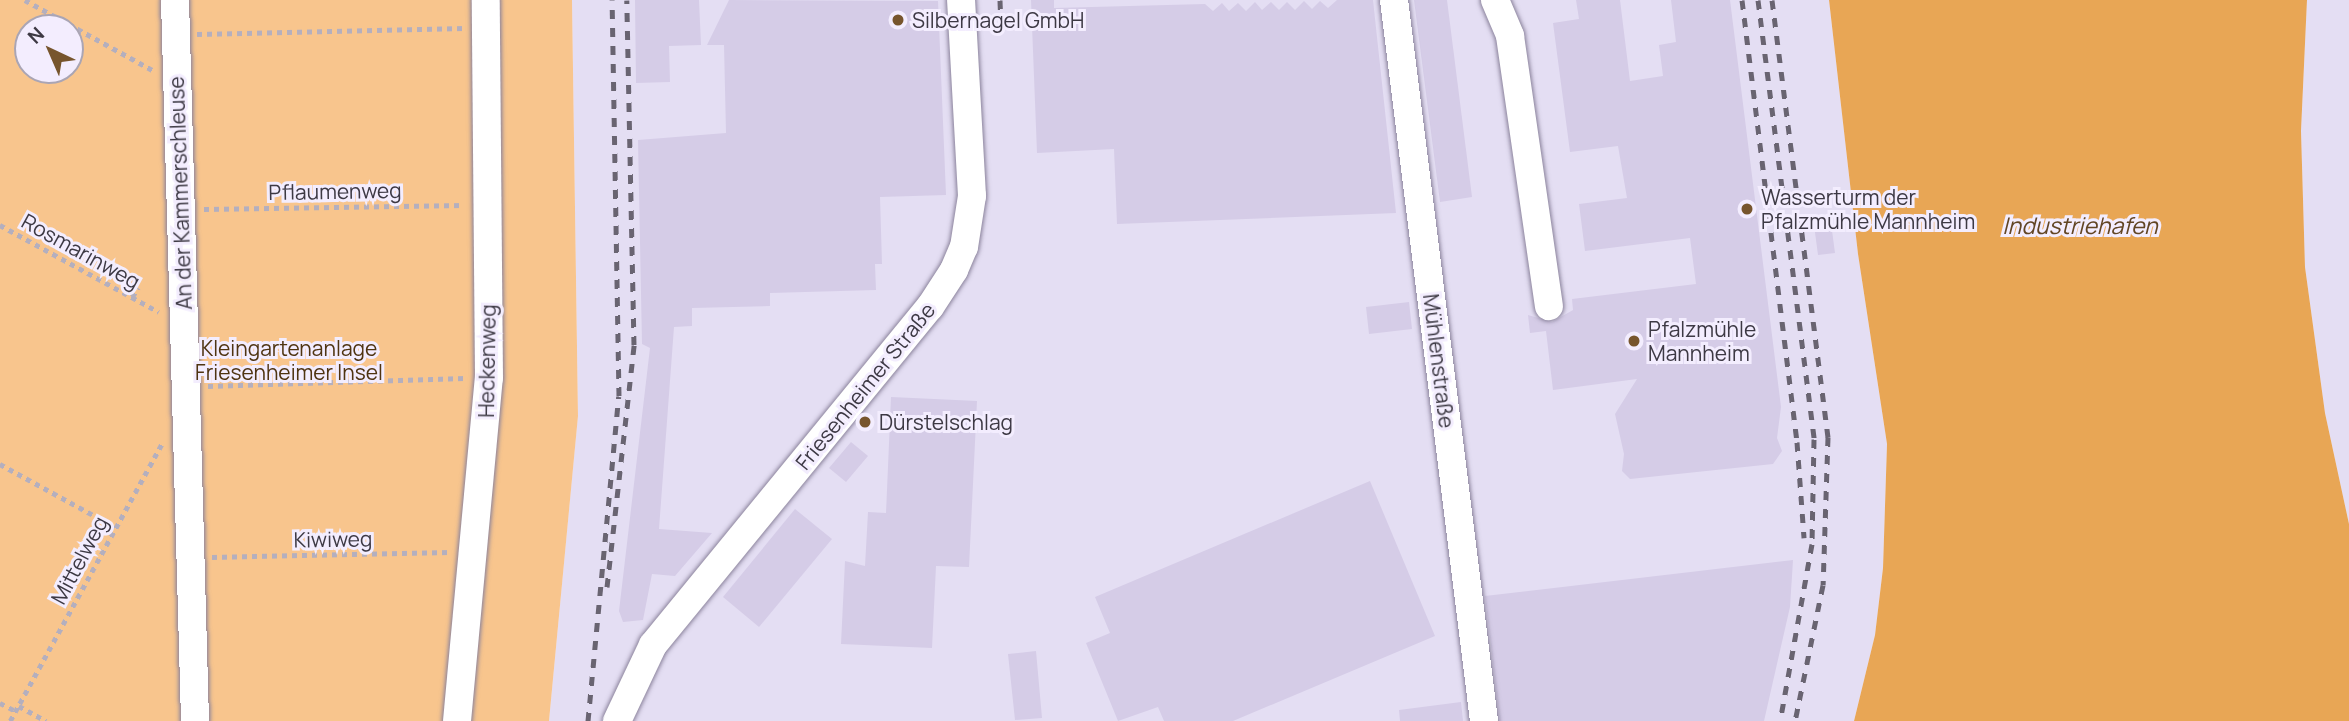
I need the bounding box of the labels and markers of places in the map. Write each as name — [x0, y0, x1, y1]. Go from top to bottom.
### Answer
place label: Silbernagel GmbH — [912, 7, 1084, 33]
marker: Silbernagel GmbH — [890, 12, 906, 28]
place label: Wasserturm der Pfalzmühle Mannheim — [1761, 184, 1975, 234]
marker: Wasserturm der Pfalzmühle Mannheim — [1739, 201, 1755, 217]
place label: Pfalzmühle Mannheim — [1648, 316, 1756, 366]
marker: Pfalzmühle Mannheim — [1626, 333, 1642, 349]
place label: Dürstelschlag — [879, 409, 1013, 435]
marker: Dürstelschlag — [857, 414, 873, 430]

